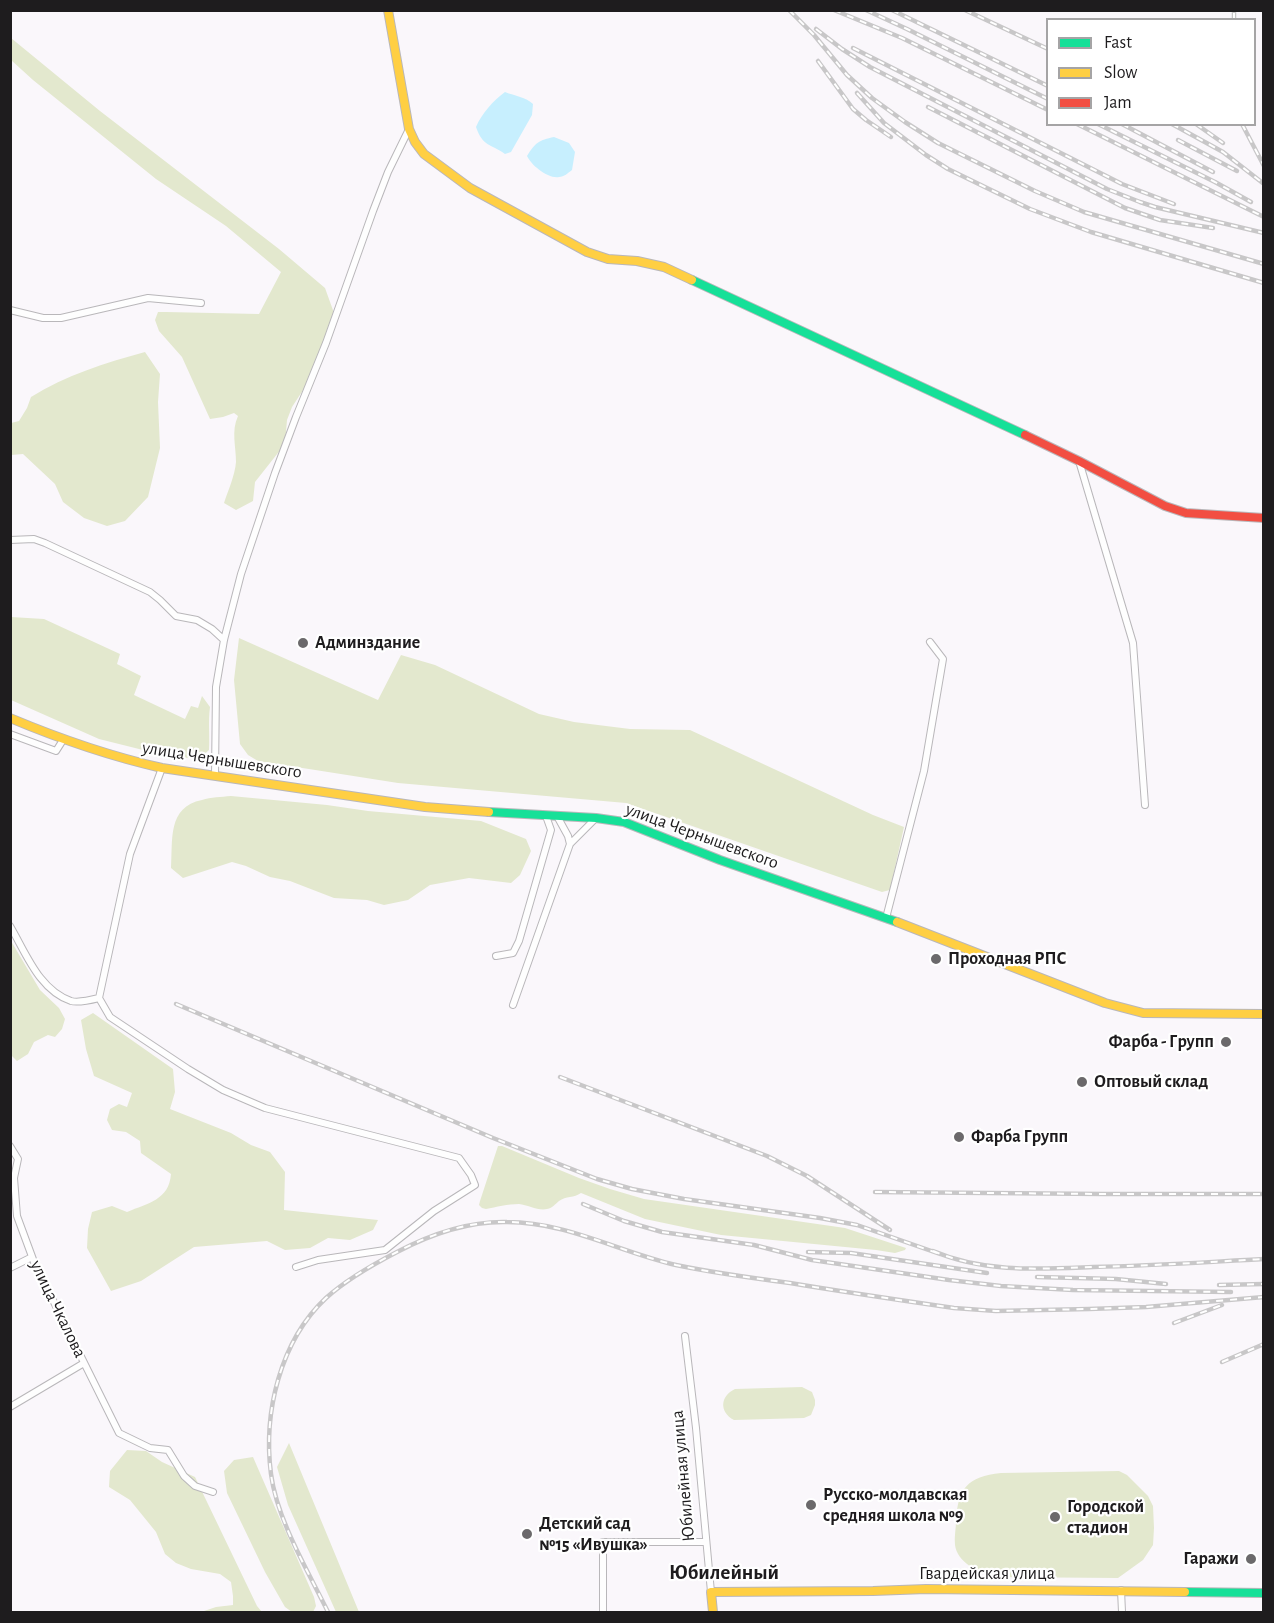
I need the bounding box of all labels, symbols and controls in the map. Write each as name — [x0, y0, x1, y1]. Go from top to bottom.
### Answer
legend — [1046, 18, 1256, 126]
text: Fast — [1104, 34, 1132, 52]
text: Slow — [1104, 64, 1137, 82]
text: Jam — [1104, 94, 1132, 112]
place label: Админздание — [315, 632, 420, 654]
marker: Админздание — [296, 636, 310, 650]
street label: улица Чернышевского — [141, 737, 303, 783]
street label: улица Чернышевского — [623, 798, 781, 874]
place label: Проходная РПС — [948, 948, 1066, 970]
marker: Проходная РПС — [929, 952, 943, 966]
place label: Фарба - Групп — [1108, 1031, 1214, 1053]
marker: Фарба - Групп — [1219, 1035, 1233, 1049]
place label: Оптовый склад — [1094, 1071, 1208, 1093]
marker: Оптовый склад — [1075, 1075, 1089, 1089]
place label: Фарба Групп — [971, 1126, 1068, 1148]
marker: Фарба Групп — [952, 1130, 966, 1144]
street label: улица Чкалова — [25, 1257, 91, 1361]
street label: Юбилейная улица — [666, 1409, 700, 1543]
place label: Русско-молдавская средняя школа №9 — [823, 1484, 968, 1526]
place label: Городской стадион — [1067, 1496, 1144, 1538]
marker: Русско-молдавская средняя школа №9 — [804, 1498, 818, 1512]
marker: Городской стадион — [1048, 1510, 1062, 1524]
place label: Детский сад №15 «Ивушка» — [539, 1513, 648, 1556]
marker: Детский сад №15 «Ивушка» — [520, 1527, 534, 1541]
place label: Гаражи — [1183, 1548, 1239, 1570]
marker: Гаражи — [1244, 1552, 1258, 1566]
district label: Юбилейный — [669, 1560, 779, 1586]
street label: Гвардейская улица — [919, 1563, 1055, 1585]

